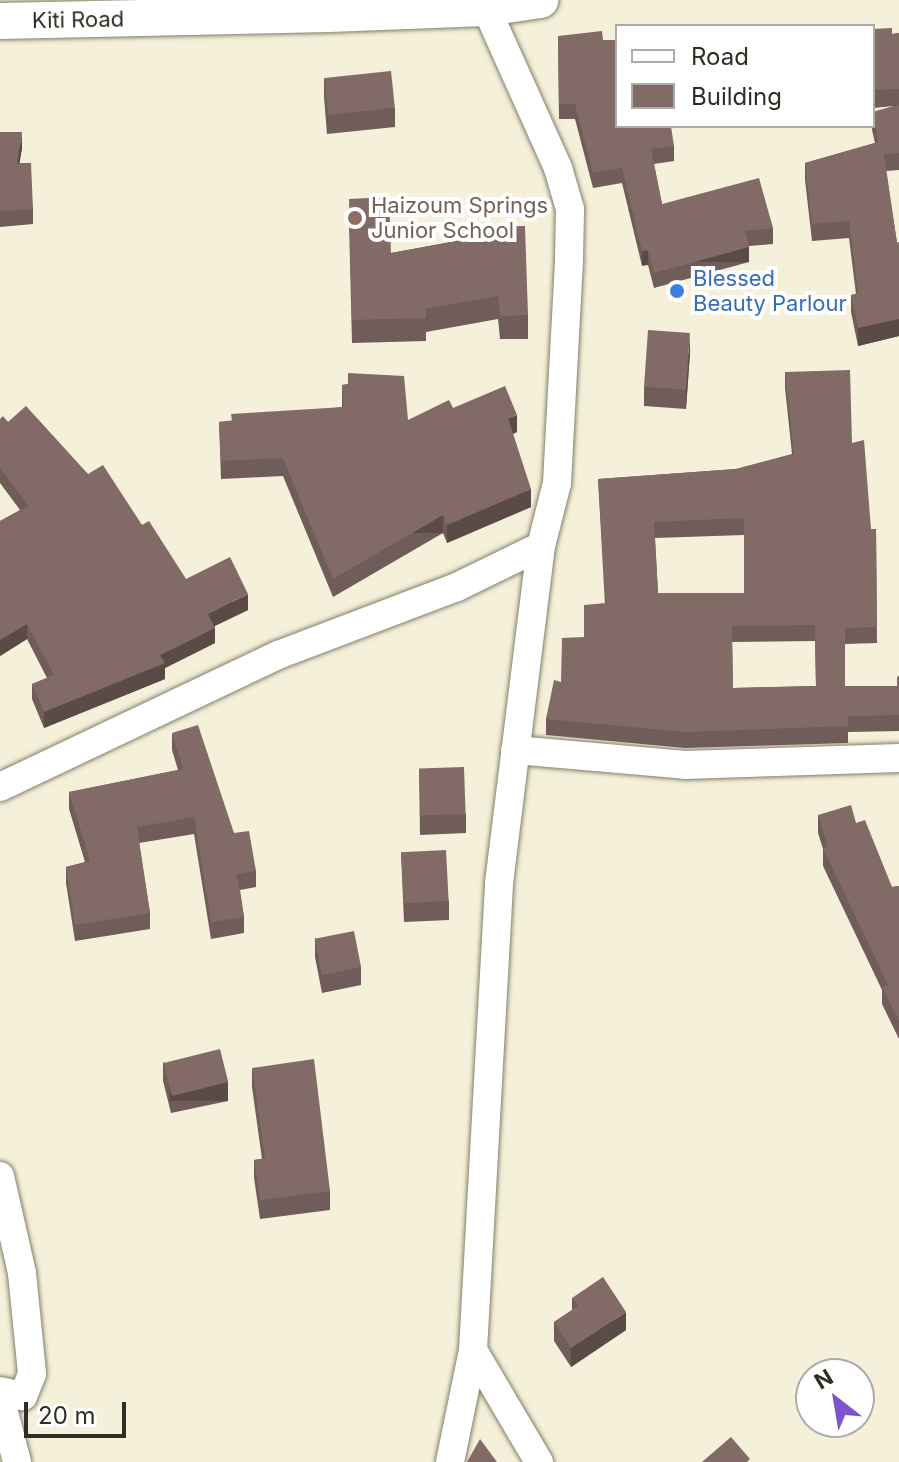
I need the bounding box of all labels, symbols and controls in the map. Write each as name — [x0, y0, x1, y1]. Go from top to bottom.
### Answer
street label: Kiti Road — [32, 6, 124, 34]
legend — [615, 24, 875, 128]
text: Road — [691, 42, 749, 71]
text: Building — [691, 82, 782, 111]
place label: Haizoum Springs Junior School — [371, 192, 548, 244]
marker: Haizoum Springs Junior School — [346, 209, 364, 227]
place label: Blessed Beauty Parlour — [693, 265, 847, 316]
marker: Blessed Beauty Parlour — [668, 282, 686, 300]
north arrow — [795, 1358, 875, 1438]
text: N — [810, 1364, 838, 1395]
scale bar — [28, 1386, 130, 1436]
text: 20 m — [38, 1401, 96, 1430]

